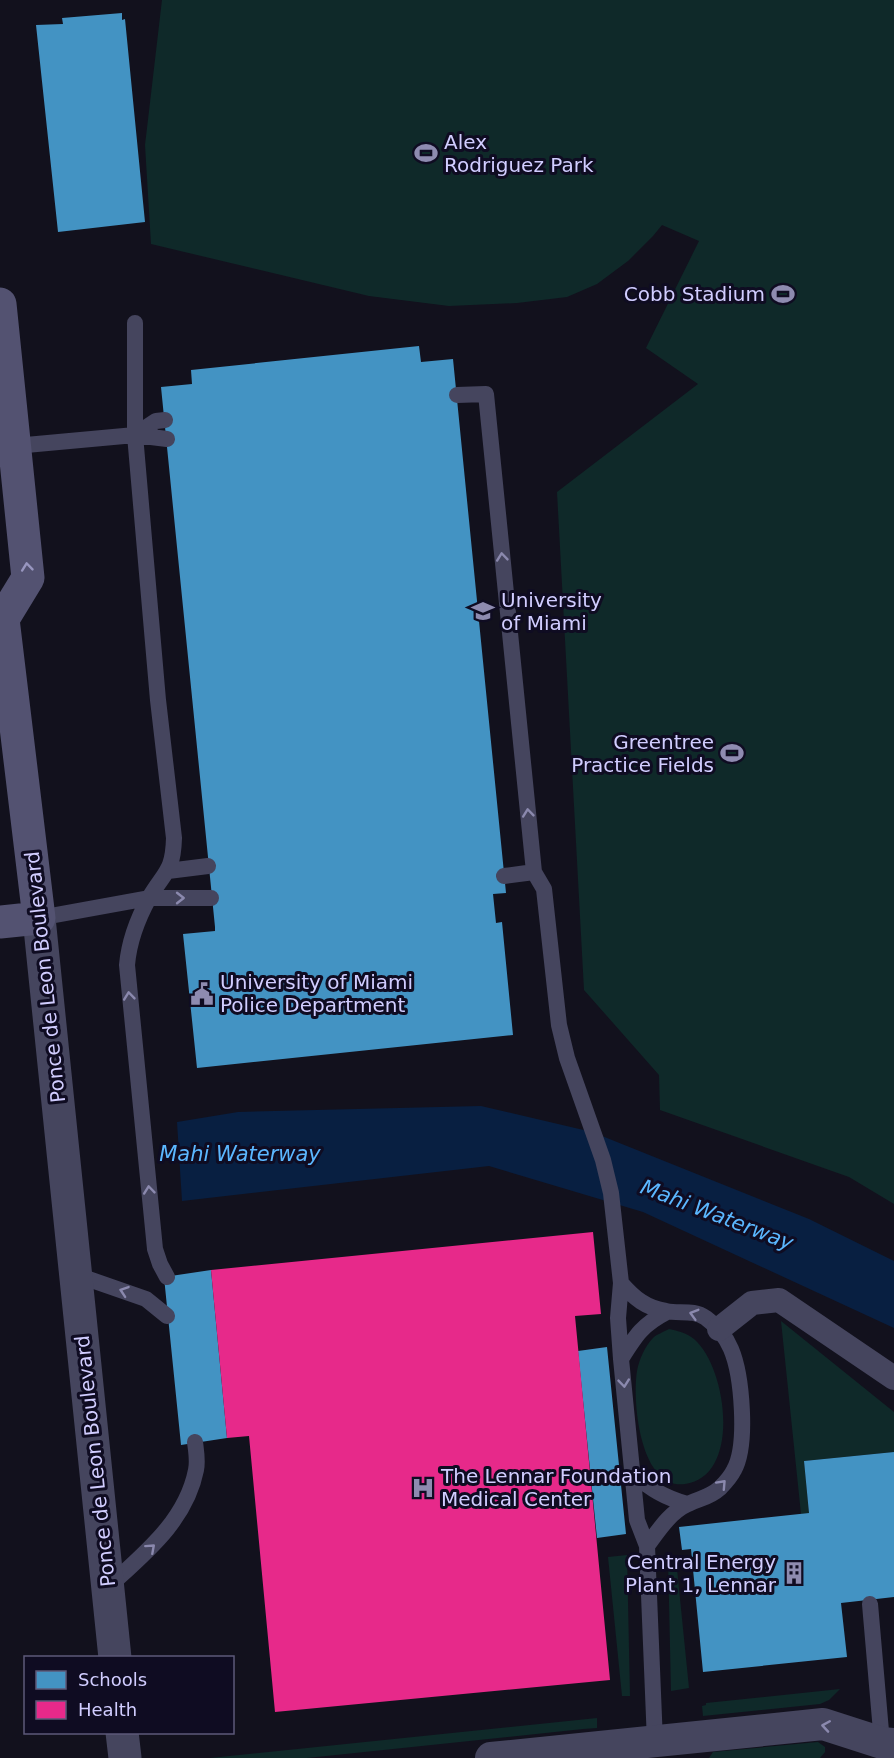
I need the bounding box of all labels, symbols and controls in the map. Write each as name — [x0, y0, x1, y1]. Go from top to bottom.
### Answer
place label: Alex Rodriguez Park — [444, 130, 594, 177]
sports icon: Alex Rodriguez Park — [413, 140, 439, 166]
sports icon: Cobb Stadium — [770, 281, 796, 307]
place label: Cobb Stadium — [624, 282, 765, 306]
one-way arrow — [496, 552, 509, 561]
one-way arrow — [21, 563, 34, 572]
place label: University of Miami — [501, 588, 602, 635]
school or university icon: University of Miami — [470, 598, 496, 624]
place label: Greentree Practice Fields — [571, 730, 714, 777]
sports icon: Greentree Practice Fields — [719, 740, 745, 766]
one-way arrow — [522, 809, 535, 818]
street label: Ponce de Leon Boulevard — [20, 850, 70, 1104]
one-way arrow — [175, 892, 184, 904]
place label: University of Miami Police Department — [220, 970, 413, 1017]
public building icon: University of Miami Police Department — [189, 981, 215, 1007]
one-way arrow — [123, 992, 136, 1001]
water label: Mahi Waterway — [159, 1142, 321, 1166]
water label: Mahi Waterway — [637, 1175, 797, 1255]
one-way arrow — [143, 1186, 156, 1195]
one-way arrow — [119, 1286, 130, 1299]
one-way arrow — [689, 1309, 700, 1321]
street label: Ponce de Leon Boulevard — [70, 1334, 120, 1588]
one-way arrow — [617, 1379, 630, 1388]
place label: The Lennar Foundation Medical Center — [440, 1464, 671, 1511]
hospital icon: The Lennar Foundation Medical Center — [410, 1475, 436, 1501]
one-way arrow — [715, 1480, 726, 1490]
one-way arrow — [144, 1544, 155, 1555]
place label: Central Energy Plant 1, Lennar — [625, 1550, 777, 1597]
building icon: Central Energy Plant 1, Lennar — [781, 1560, 807, 1586]
legend — [24, 1656, 234, 1734]
text: Schools — [78, 1669, 147, 1690]
text: Health — [78, 1699, 137, 1720]
one-way arrow — [821, 1721, 831, 1733]

